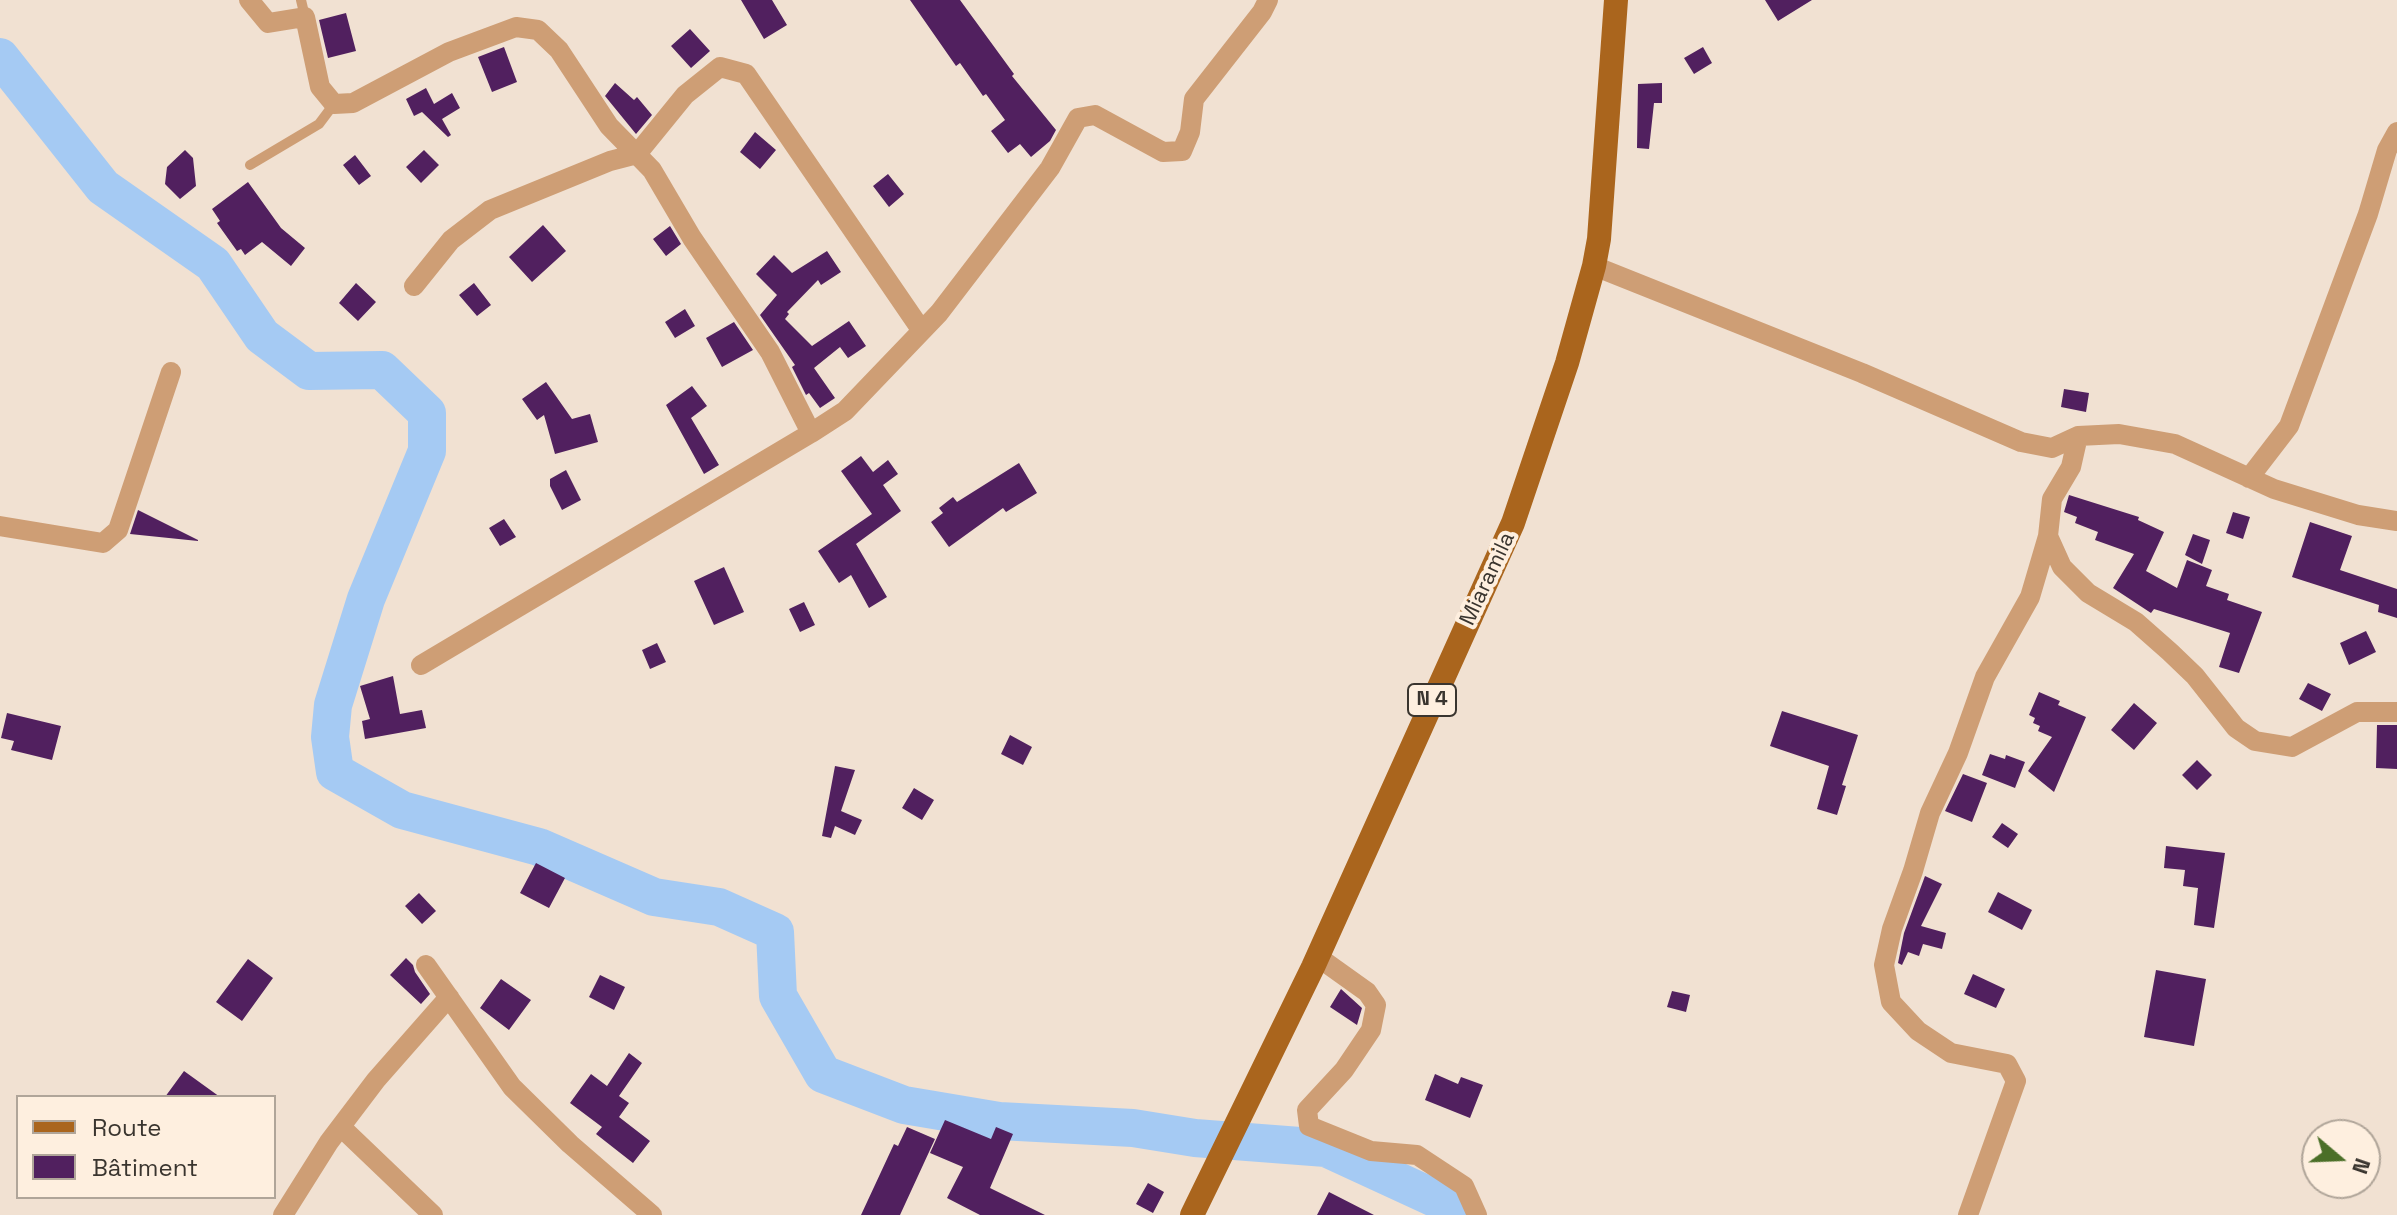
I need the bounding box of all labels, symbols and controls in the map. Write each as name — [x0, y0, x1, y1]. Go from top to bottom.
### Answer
street label: Miaramila — [1455, 528, 1521, 630]
road number: N 4 — [1408, 684, 1456, 716]
legend — [16, 1095, 276, 1199]
text: Route — [92, 1112, 161, 1143]
north arrow — [2301, 1119, 2381, 1199]
text: Bâtiment — [92, 1152, 198, 1183]
text: N — [2346, 1155, 2377, 1178]

